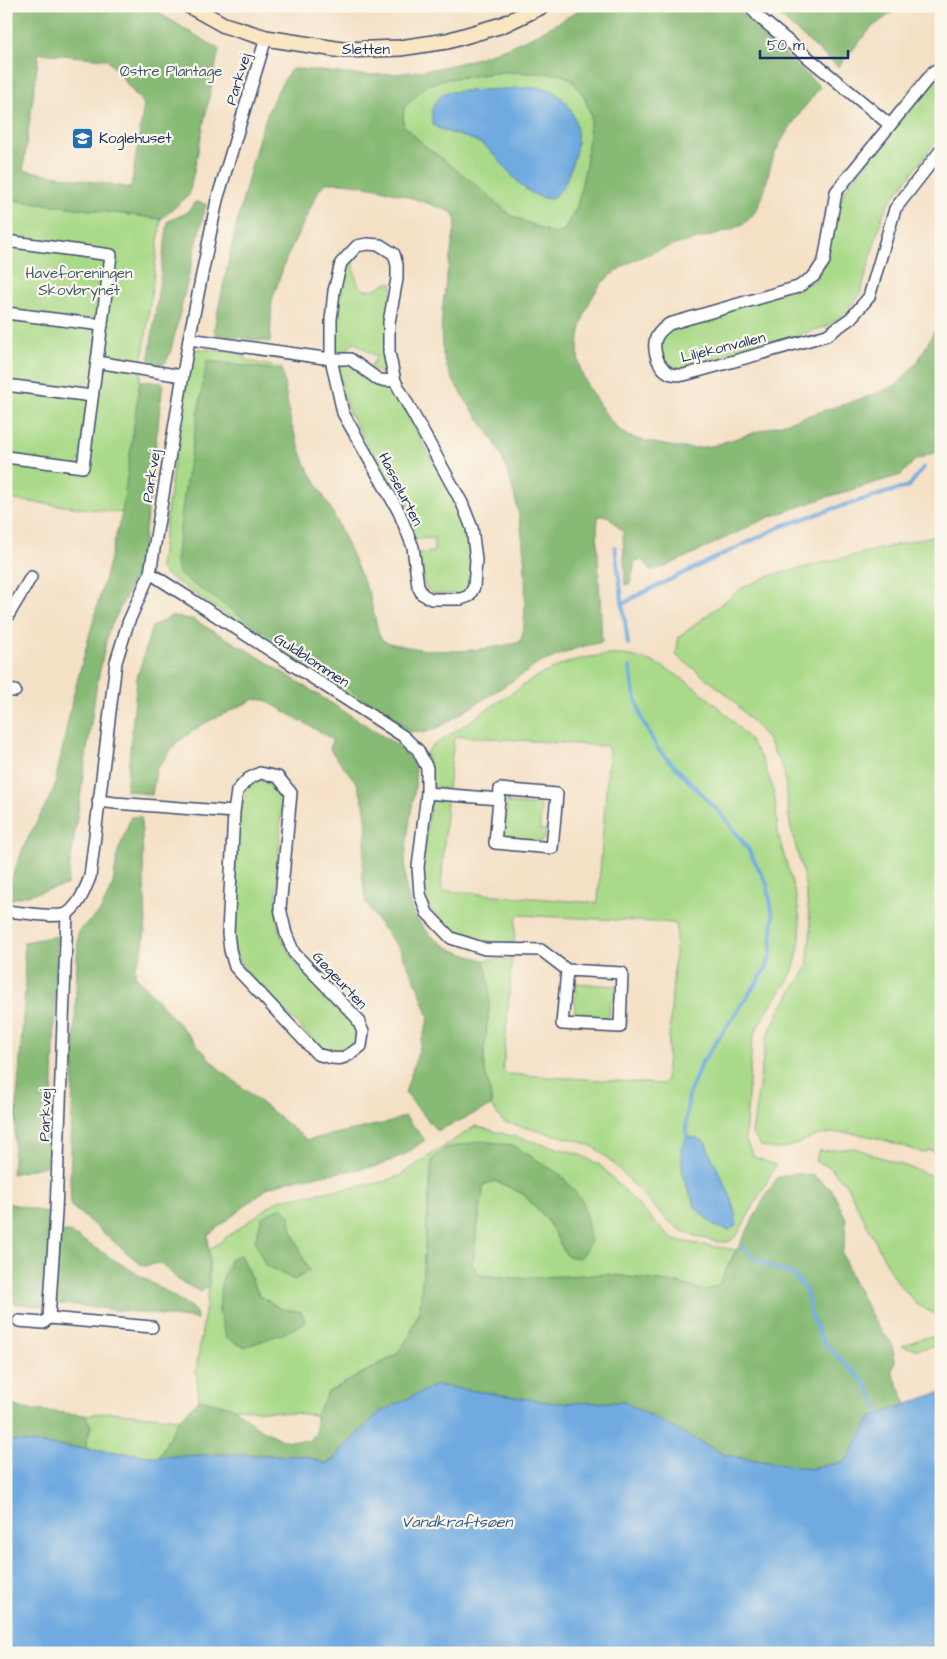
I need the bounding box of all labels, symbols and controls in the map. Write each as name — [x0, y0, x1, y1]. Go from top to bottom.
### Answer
scale bar — [760, 28, 847, 60]
text: 50 m — [767, 35, 805, 56]
street label: Sletten — [342, 39, 390, 60]
street label: Parkvej — [221, 50, 256, 108]
park label: Østre Plantage — [120, 61, 222, 83]
school or university icon: Koglehuset — [71, 126, 95, 150]
place label: Koglehuset — [99, 128, 171, 150]
park label: Haveforeningen Skovbrynet — [26, 263, 133, 302]
street label: Liljekonvallen — [679, 327, 768, 368]
street label: Parkvej — [137, 448, 166, 504]
street label: Hasselurten — [373, 449, 428, 530]
street label: Guldblommen — [270, 628, 354, 693]
street label: Gøgeurten — [307, 947, 372, 1015]
street label: Parkvej — [34, 1088, 57, 1142]
water label: Vandkraftsøen — [402, 1511, 514, 1533]

